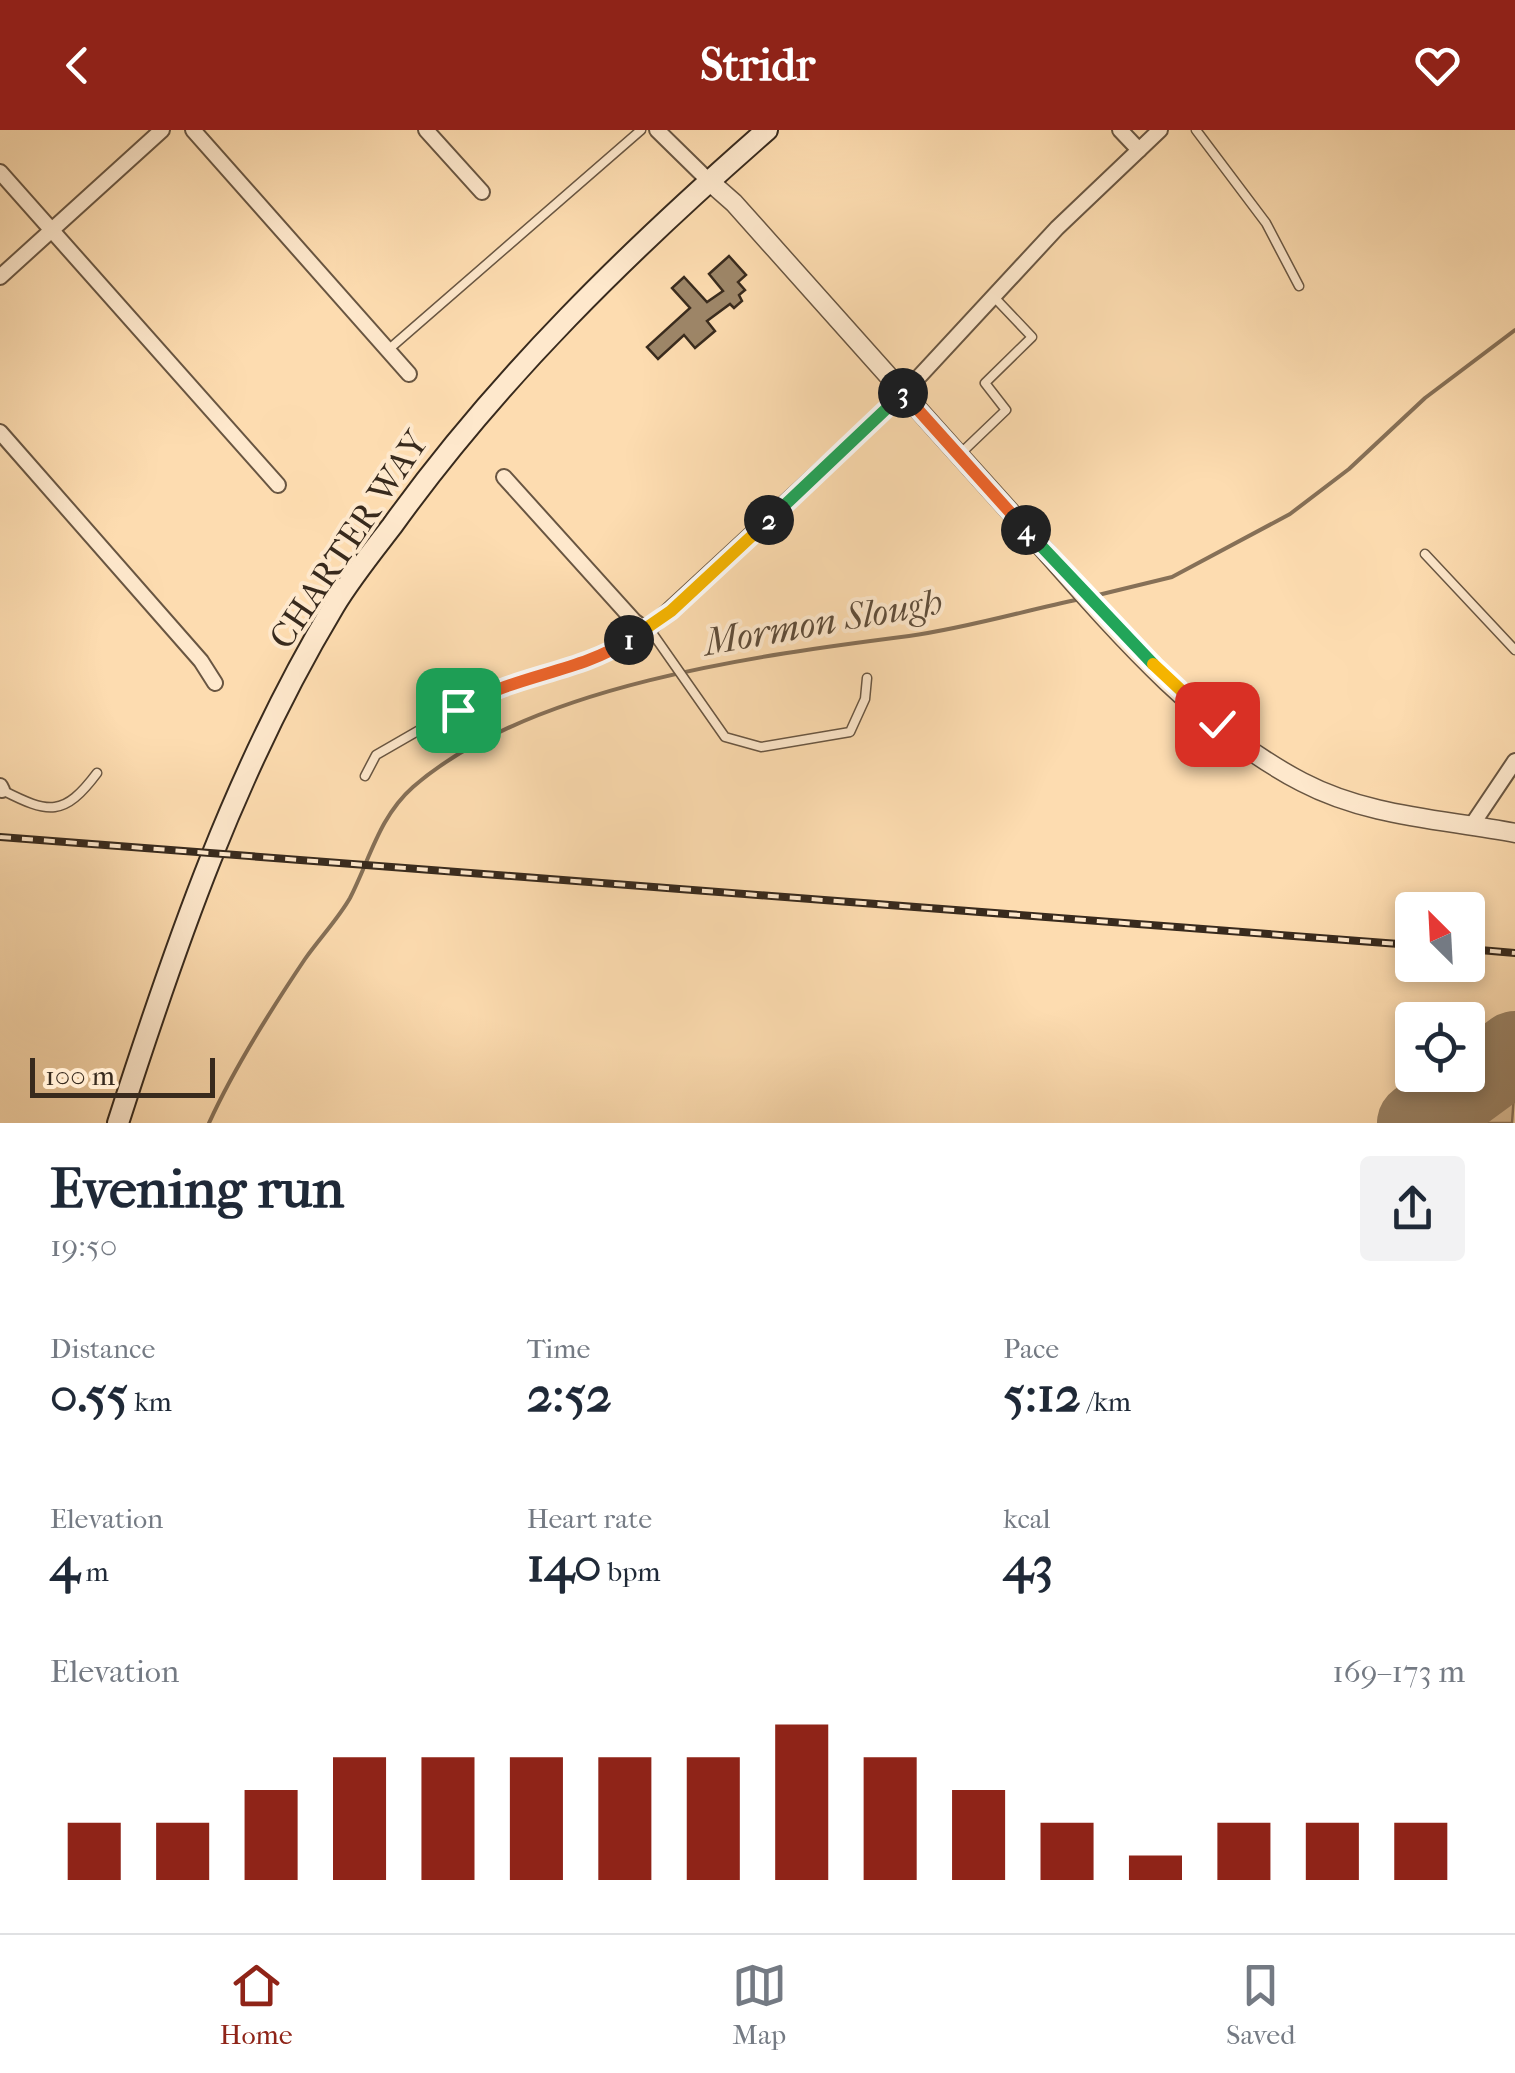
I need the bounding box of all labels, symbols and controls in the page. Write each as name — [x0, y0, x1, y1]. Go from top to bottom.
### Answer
icon: back — [50, 38, 105, 93]
icon: heart — [1410, 38, 1465, 93]
text: Stridr — [700, 39, 815, 92]
pin: 3 — [878, 368, 928, 418]
text: 3 — [897, 376, 909, 409]
street label: CHARTER WAY — [261, 422, 438, 657]
pin: 2 — [744, 495, 794, 545]
text: 2 — [762, 503, 776, 536]
pin: 4 — [1001, 505, 1051, 555]
text: 4 — [1018, 513, 1034, 546]
water label: Mormon Slough — [697, 579, 946, 666]
pin: 1 — [604, 615, 654, 665]
text: 1 — [624, 623, 634, 656]
pin — [416, 668, 501, 753]
pin — [1175, 682, 1260, 767]
icon: arrive — [431, 683, 486, 738]
icon: check — [1190, 697, 1245, 752]
north arrow — [1395, 892, 1485, 982]
map controls — [1395, 892, 1485, 1092]
button: locate — [1395, 1002, 1485, 1092]
scale bar — [30, 1053, 215, 1098]
text: 100 m — [45, 1059, 115, 1092]
button: share — [1360, 1156, 1465, 1261]
text: Evening run — [50, 1157, 344, 1221]
text: 19:50 — [50, 1227, 117, 1264]
text: Distance — [50, 1332, 155, 1365]
text: Time — [527, 1332, 590, 1365]
text: Pace — [1003, 1332, 1059, 1365]
text: 0.55 — [50, 1365, 128, 1424]
text: 2:52 — [527, 1365, 612, 1424]
text: 5:12 — [1003, 1365, 1081, 1424]
text: km — [128, 1385, 172, 1418]
text: /km — [1081, 1385, 1131, 1418]
text: Elevation — [50, 1502, 163, 1535]
text: Heart rate — [527, 1502, 652, 1535]
text: kcal — [1003, 1502, 1050, 1535]
text: 4 — [50, 1535, 80, 1594]
text: 140 — [527, 1535, 602, 1594]
text: 43 — [1003, 1535, 1053, 1594]
text: m — [80, 1555, 109, 1588]
text: bpm — [602, 1555, 661, 1588]
text: Elevation — [50, 1653, 179, 1690]
text: 169–173 m — [1332, 1653, 1465, 1690]
tab: Home — [220, 1958, 292, 2051]
tab: Map — [732, 1958, 787, 2051]
tab: Saved — [1226, 1958, 1295, 2051]

